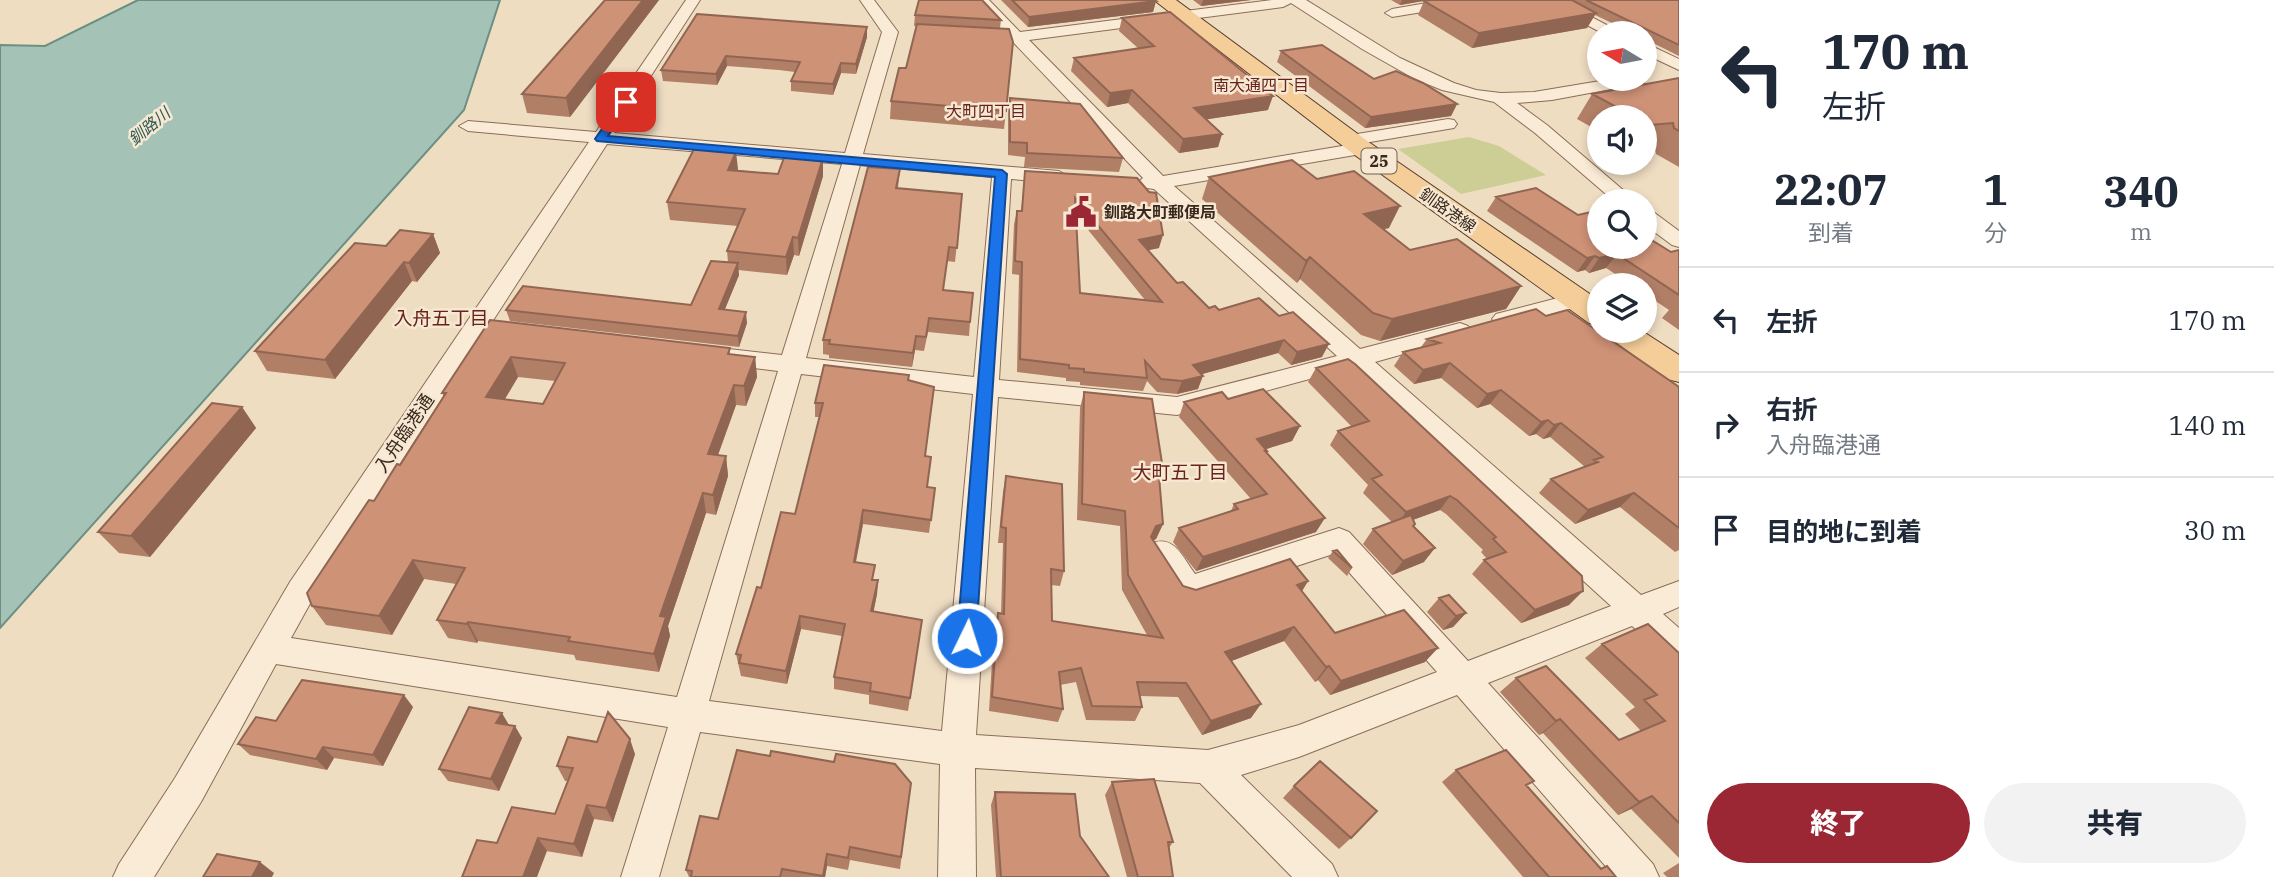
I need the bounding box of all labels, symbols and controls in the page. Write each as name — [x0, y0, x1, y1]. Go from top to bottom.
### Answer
text: 170 m — [1822, 19, 1969, 82]
north arrow — [1587, 21, 1657, 91]
map controls — [1587, 21, 1657, 343]
icon: left — [1707, 28, 1798, 119]
pin — [596, 72, 656, 132]
district label: 南大通四丁目 — [1213, 75, 1309, 95]
icon: arrive — [607, 83, 645, 121]
text: 左折 — [1822, 85, 1886, 127]
district label: 大町四丁目 — [946, 101, 1026, 121]
water label: 釧路川 — [124, 102, 175, 149]
button: sound — [1587, 105, 1657, 175]
road number: 25 — [1362, 148, 1396, 174]
text: 22:07 — [1774, 162, 1888, 217]
text: 1 — [1983, 162, 2008, 217]
text: 340 — [2103, 164, 2179, 219]
street label: 釧路港線 — [1416, 183, 1480, 237]
button: search — [1587, 189, 1657, 259]
public building icon: 釧路大町郵便局 — [1064, 195, 1098, 229]
place label: 釧路大町郵便局 — [1104, 202, 1216, 222]
text: m — [2130, 216, 2152, 246]
text: 到着 — [1808, 217, 1854, 247]
text: 分 — [1984, 217, 2007, 247]
button: layers — [1587, 273, 1657, 343]
icon: left — [1707, 301, 1745, 339]
text: 170 m — [2168, 303, 2246, 337]
text: 左折 — [1766, 304, 1818, 338]
district label: 入舟五丁目 — [393, 306, 489, 330]
street label: 入舟臨港通 — [369, 389, 439, 477]
text: 右折 — [1766, 392, 1818, 426]
icon: right — [1707, 406, 1745, 444]
text: 140 m — [2168, 408, 2246, 442]
text: 入舟臨港通 — [1766, 429, 1881, 459]
district label: 大町五丁目 — [1132, 460, 1228, 484]
icon: arrive — [1707, 511, 1745, 549]
text: 30 m — [2184, 513, 2246, 547]
text: 目的地に到着 — [1766, 514, 1922, 548]
position arrow — [930, 601, 1004, 675]
button: 終了 — [1707, 783, 1970, 863]
button: 共有 — [1984, 783, 2246, 863]

